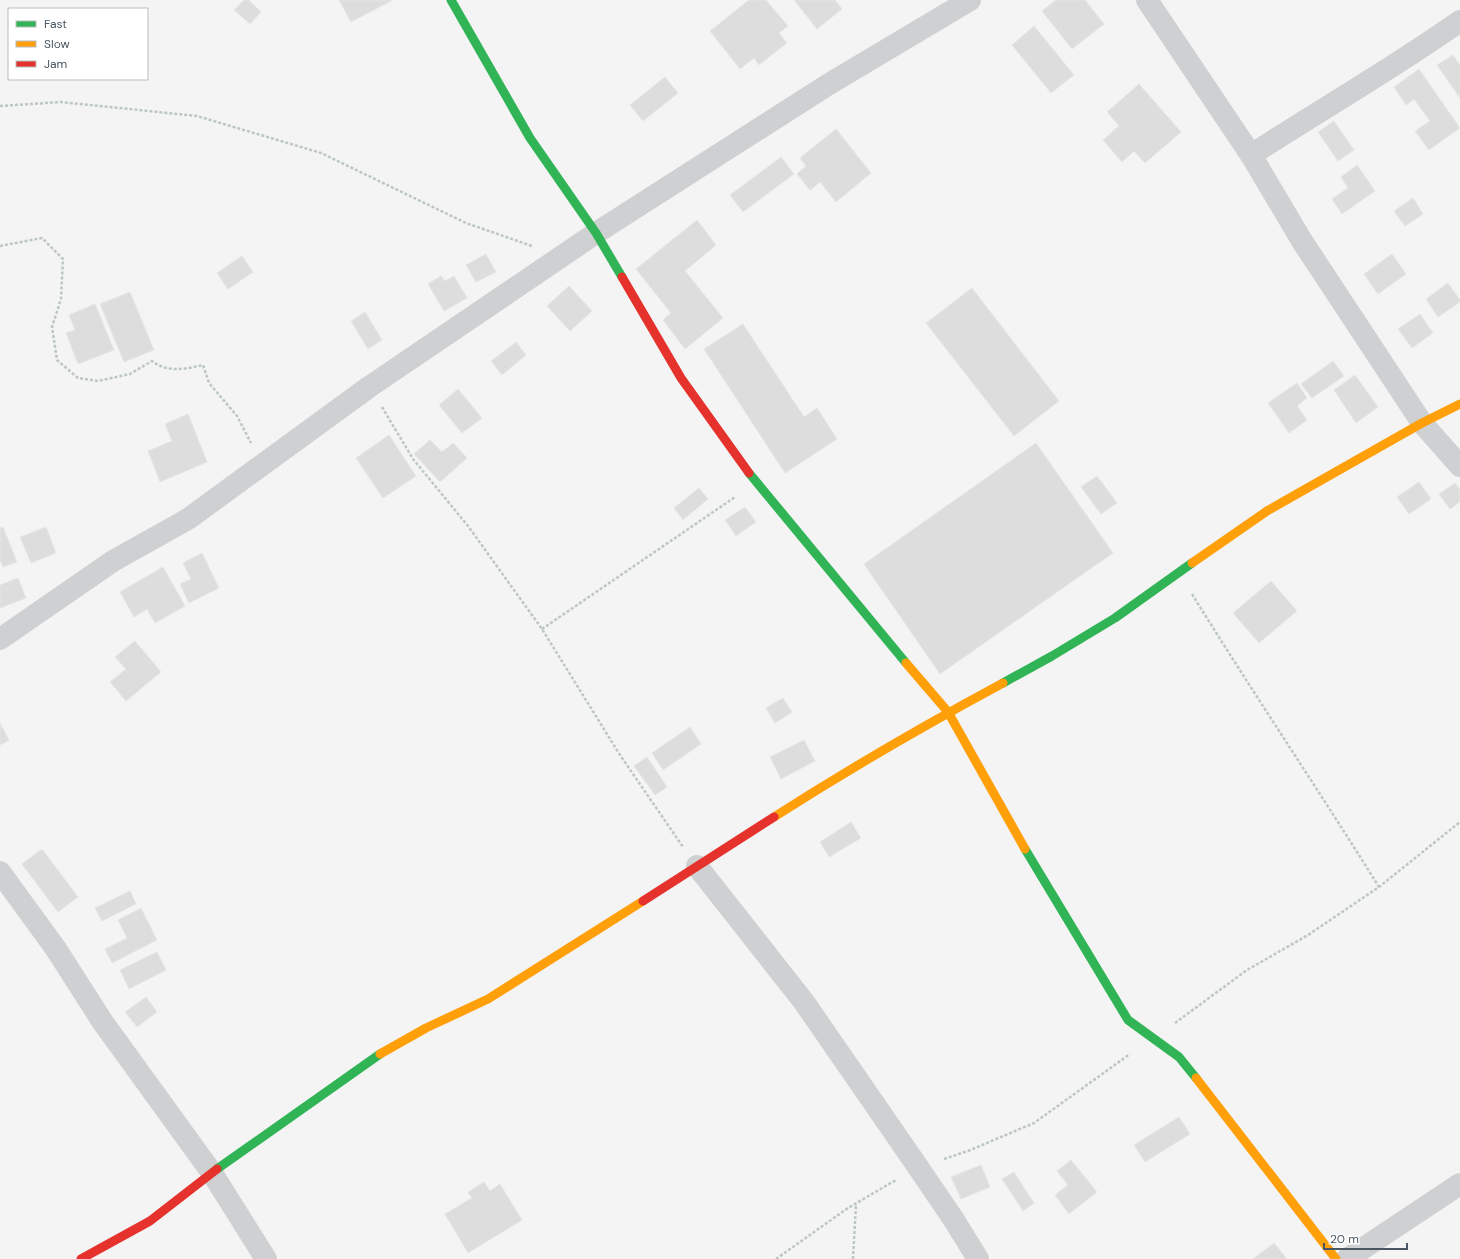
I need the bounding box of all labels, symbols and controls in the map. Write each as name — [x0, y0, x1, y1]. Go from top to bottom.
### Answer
legend — [8, 8, 148, 80]
text: Fast — [44, 16, 67, 32]
text: Slow — [44, 36, 70, 52]
text: Jam — [44, 56, 67, 72]
scale bar — [1324, 1225, 1407, 1251]
text: 20 m — [1330, 1231, 1359, 1247]

